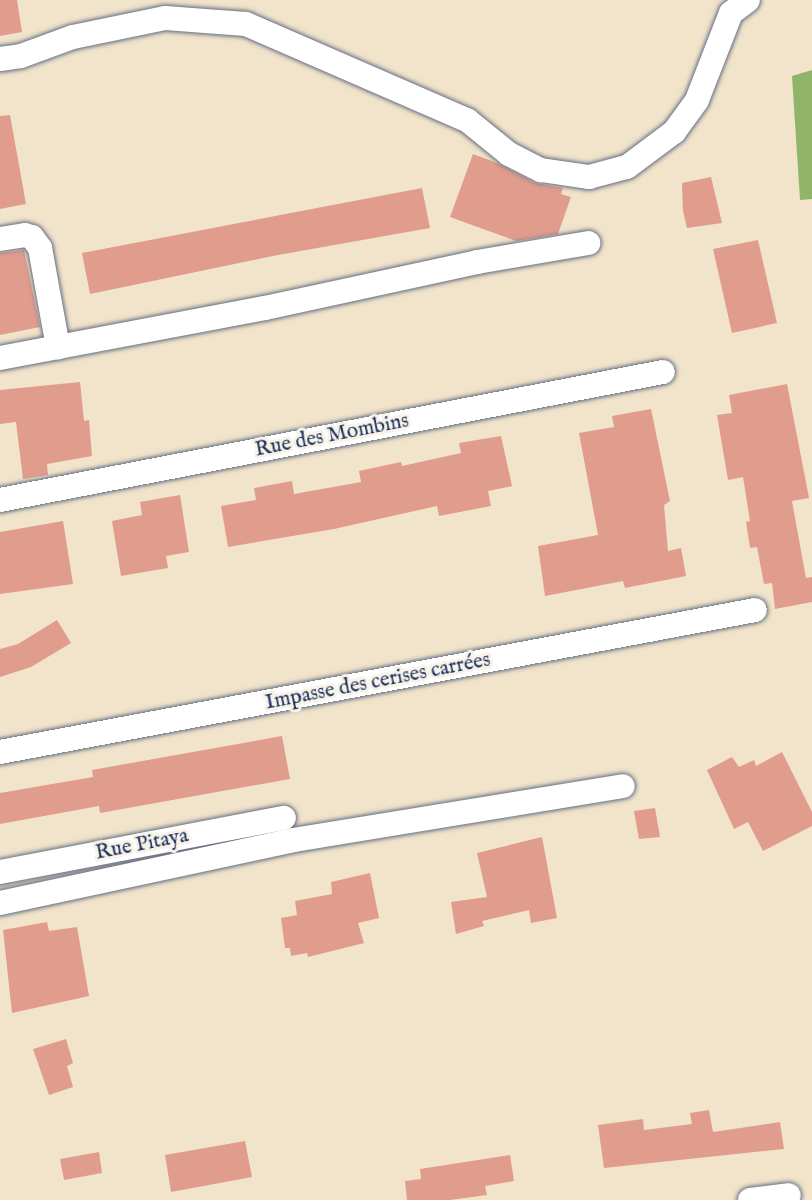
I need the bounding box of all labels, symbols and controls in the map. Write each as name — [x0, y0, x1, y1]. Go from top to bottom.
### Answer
street label: Rue des Mombins — [253, 409, 411, 463]
street label: Impasse des cerises carrées — [263, 648, 493, 716]
street label: Rue Pitaya — [93, 824, 191, 866]

